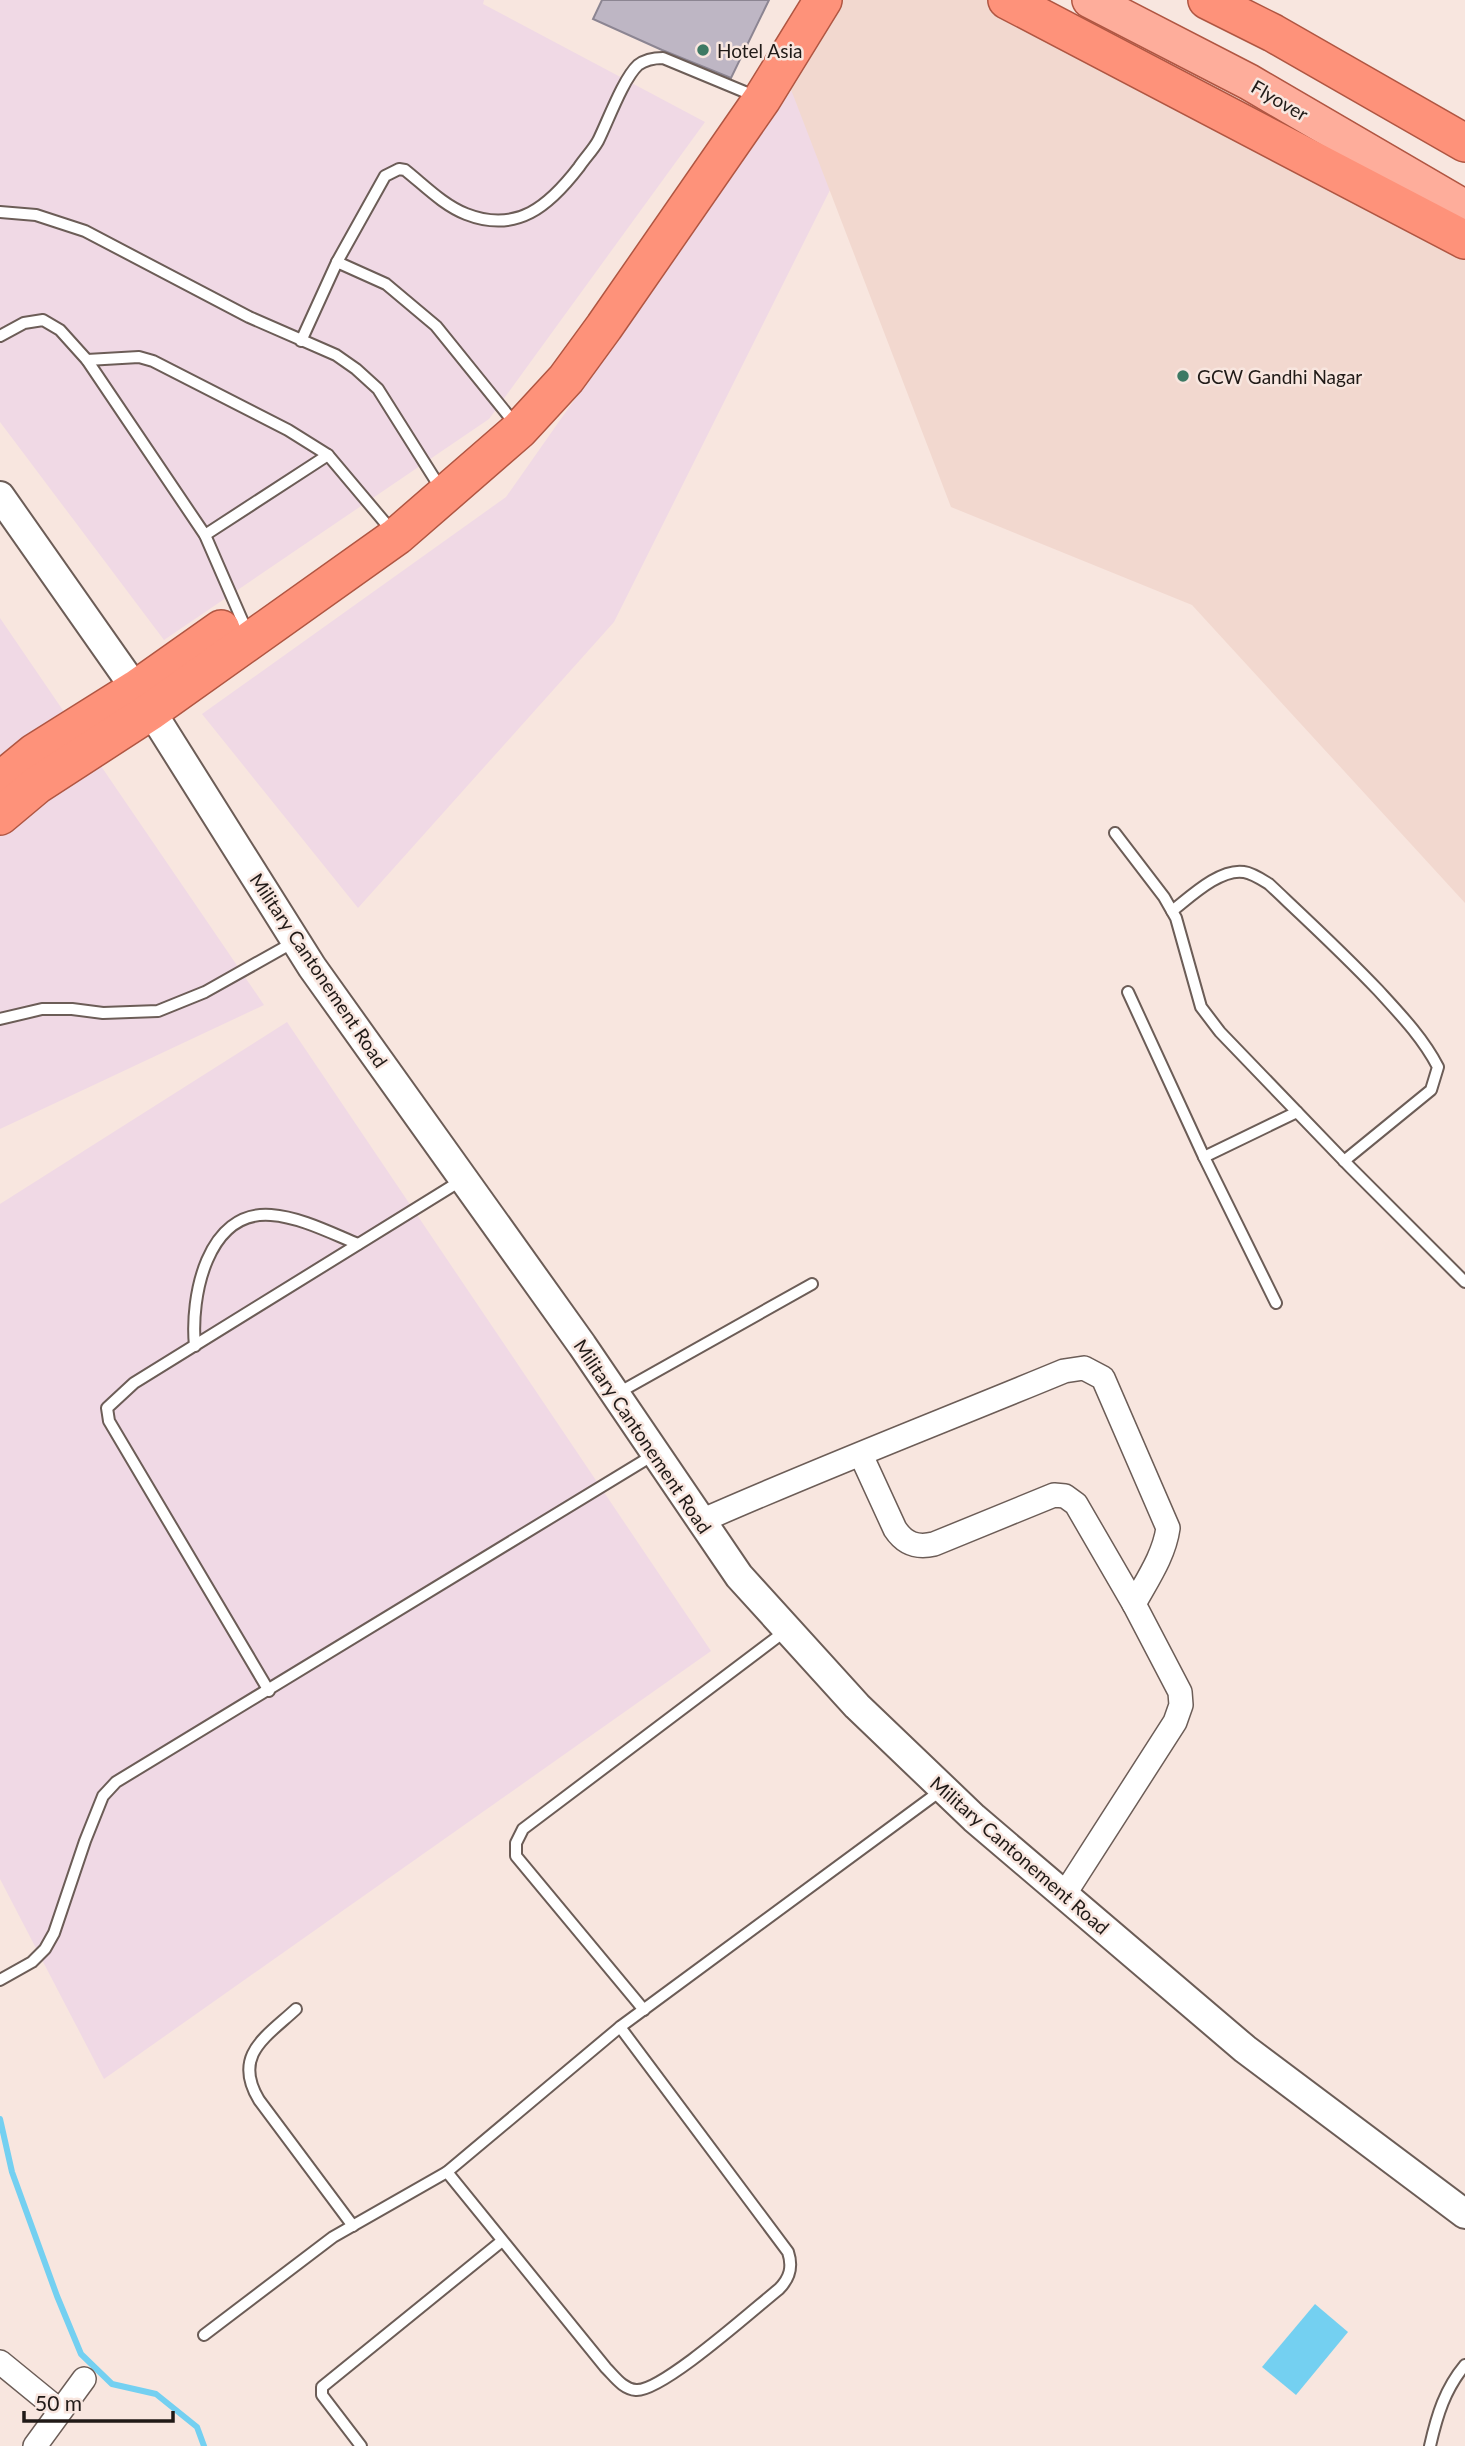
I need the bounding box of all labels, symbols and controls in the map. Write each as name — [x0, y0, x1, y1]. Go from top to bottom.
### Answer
place label: Hotel Asia — [717, 39, 802, 62]
marker: Hotel Asia — [695, 42, 711, 58]
street label: Flyover — [1248, 75, 1312, 125]
place label: GCW Gandhi Nagar — [1197, 365, 1362, 388]
marker: GCW Gandhi Nagar — [1175, 368, 1191, 384]
street label: Military Cantonement Road — [245, 869, 393, 1071]
street label: Military Cantonement Road — [569, 1335, 717, 1537]
street label: Military Cantonement Road — [926, 1771, 1114, 1939]
scale bar — [24, 2380, 173, 2424]
text: 50 m — [35, 2390, 82, 2415]

